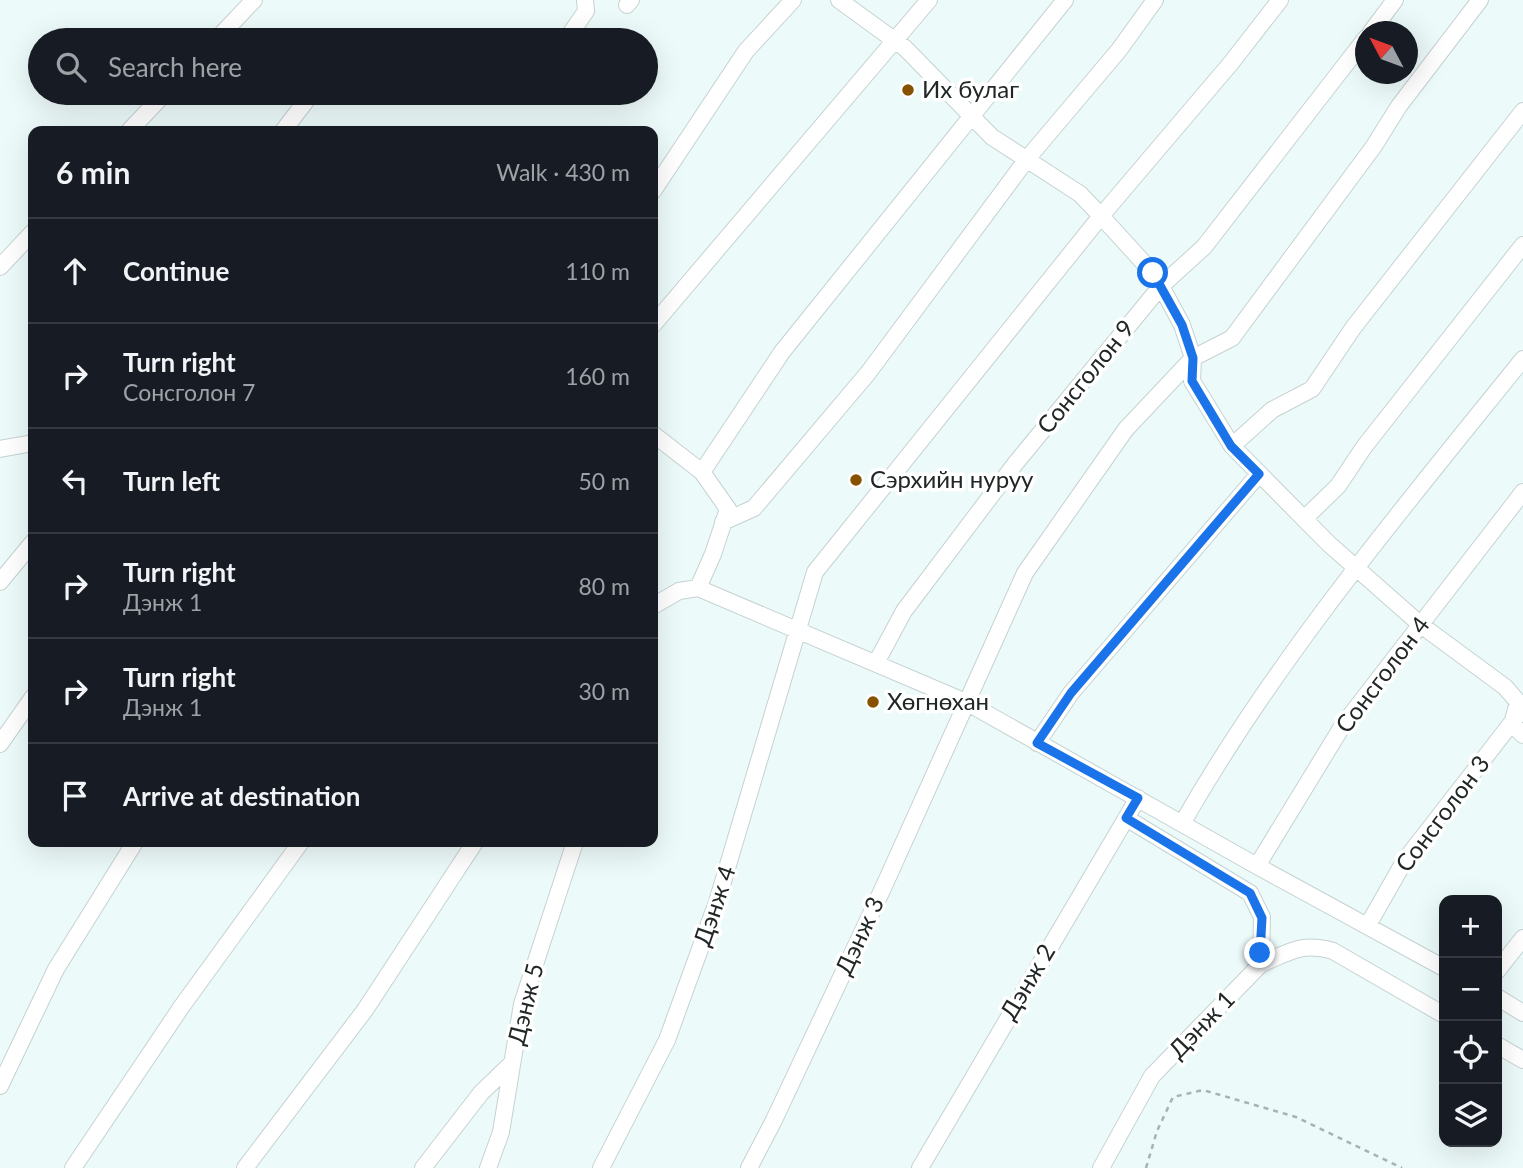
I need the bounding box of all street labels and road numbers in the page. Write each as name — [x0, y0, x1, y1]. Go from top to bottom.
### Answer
street label: Сонсголон 9 — [1030, 313, 1140, 439]
street label: Сонсголон 4 — [1329, 610, 1435, 738]
street label: Сонсголон 3 — [1389, 749, 1495, 877]
street label: Дэнж 4 — [686, 862, 741, 949]
street label: Дэнж 3 — [828, 892, 889, 979]
street label: Дэнж 2 — [993, 938, 1060, 1024]
street label: Дэнж 5 — [500, 960, 549, 1047]
street label: Дэнж 1 — [1162, 984, 1240, 1064]

